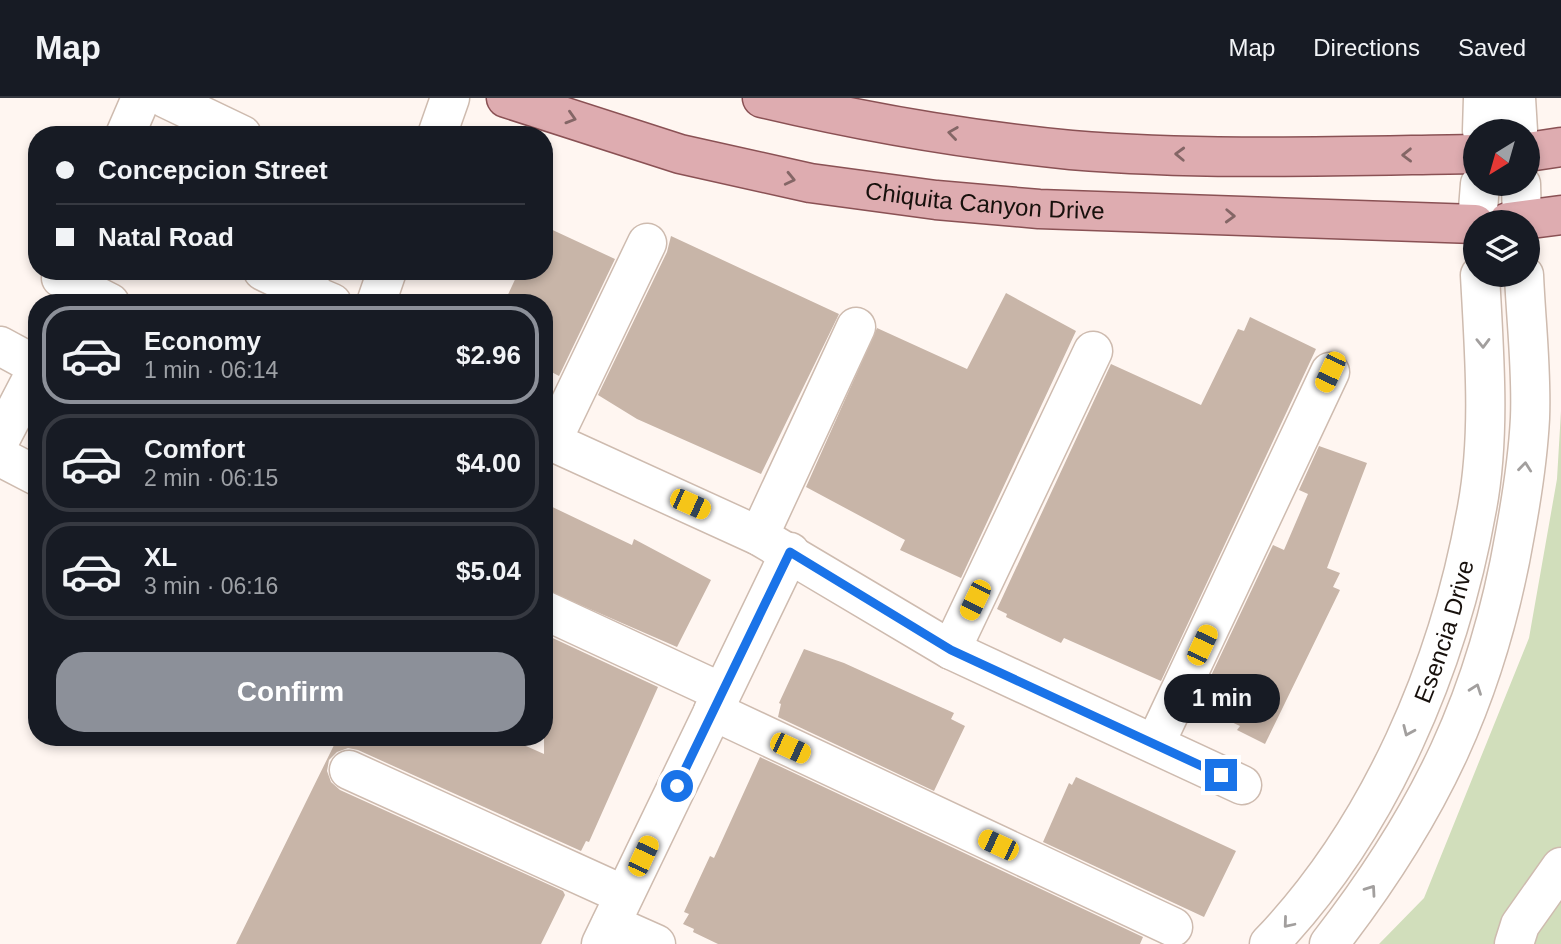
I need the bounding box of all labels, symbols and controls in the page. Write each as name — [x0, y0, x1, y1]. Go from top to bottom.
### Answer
text: Map — [35, 29, 101, 66]
text: Map — [1229, 34, 1275, 61]
text: Directions — [1313, 34, 1420, 61]
text: Saved — [1458, 34, 1526, 61]
one-way arrow — [565, 110, 577, 125]
north arrow — [1463, 119, 1540, 196]
map controls — [1463, 119, 1540, 287]
one-way arrow — [947, 126, 959, 141]
one-way arrow — [1174, 147, 1185, 162]
one-way arrow — [1401, 148, 1412, 163]
text: Concepcion Street — [98, 155, 328, 185]
one-way arrow — [784, 170, 796, 185]
street label: Chiquita Canyon Drive — [864, 177, 1105, 224]
one-way arrow — [1225, 209, 1236, 224]
button: layers — [1463, 210, 1540, 287]
text: Natal Road — [98, 222, 234, 252]
icon: car — [60, 324, 123, 387]
text: Economy — [144, 326, 261, 356]
one-way arrow — [1476, 338, 1491, 349]
text: $2.96 — [456, 340, 521, 370]
car — [1312, 349, 1349, 395]
text: 1 min · 06:14 — [144, 357, 278, 383]
icon: car — [60, 432, 123, 495]
text: Comfort — [144, 434, 245, 464]
text: $4.00 — [456, 448, 521, 478]
one-way arrow — [1517, 462, 1532, 473]
text: 2 min · 06:15 — [144, 465, 278, 491]
car — [667, 486, 714, 522]
icon: car — [60, 540, 123, 603]
text: XL — [144, 542, 177, 572]
text: $5.04 — [456, 556, 521, 586]
street label: Esencia Drive — [1408, 557, 1479, 707]
text: 3 min · 06:16 — [144, 573, 278, 599]
car — [957, 577, 994, 623]
car — [1184, 622, 1221, 668]
button: Confirm — [56, 652, 525, 732]
callout: 1 min — [1163, 674, 1279, 722]
one-way arrow — [1468, 683, 1482, 695]
text: 1 min — [1192, 685, 1252, 711]
one-way arrow — [1402, 723, 1416, 736]
car — [767, 730, 814, 766]
route end — [1205, 759, 1237, 791]
route start — [661, 770, 693, 802]
car — [975, 827, 1022, 863]
car — [625, 833, 662, 879]
one-way arrow — [1363, 885, 1375, 898]
one-way arrow — [1284, 914, 1296, 927]

